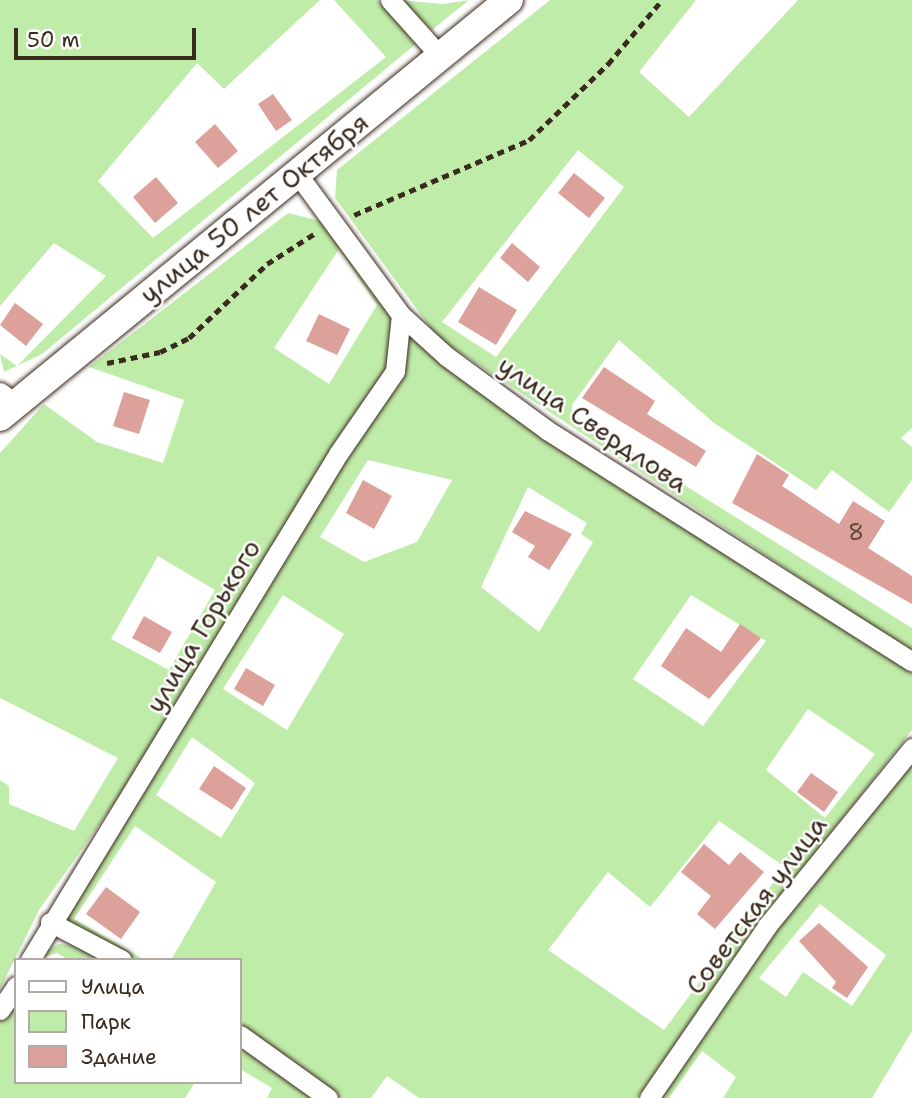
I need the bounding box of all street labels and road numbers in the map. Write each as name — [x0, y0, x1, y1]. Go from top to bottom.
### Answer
street label: улица 50 лет Октября — [133, 106, 375, 310]
street label: улица Свердлова — [492, 349, 694, 499]
street label: улица Горького — [139, 534, 267, 718]
street label: Советская улица — [679, 810, 833, 1000]

